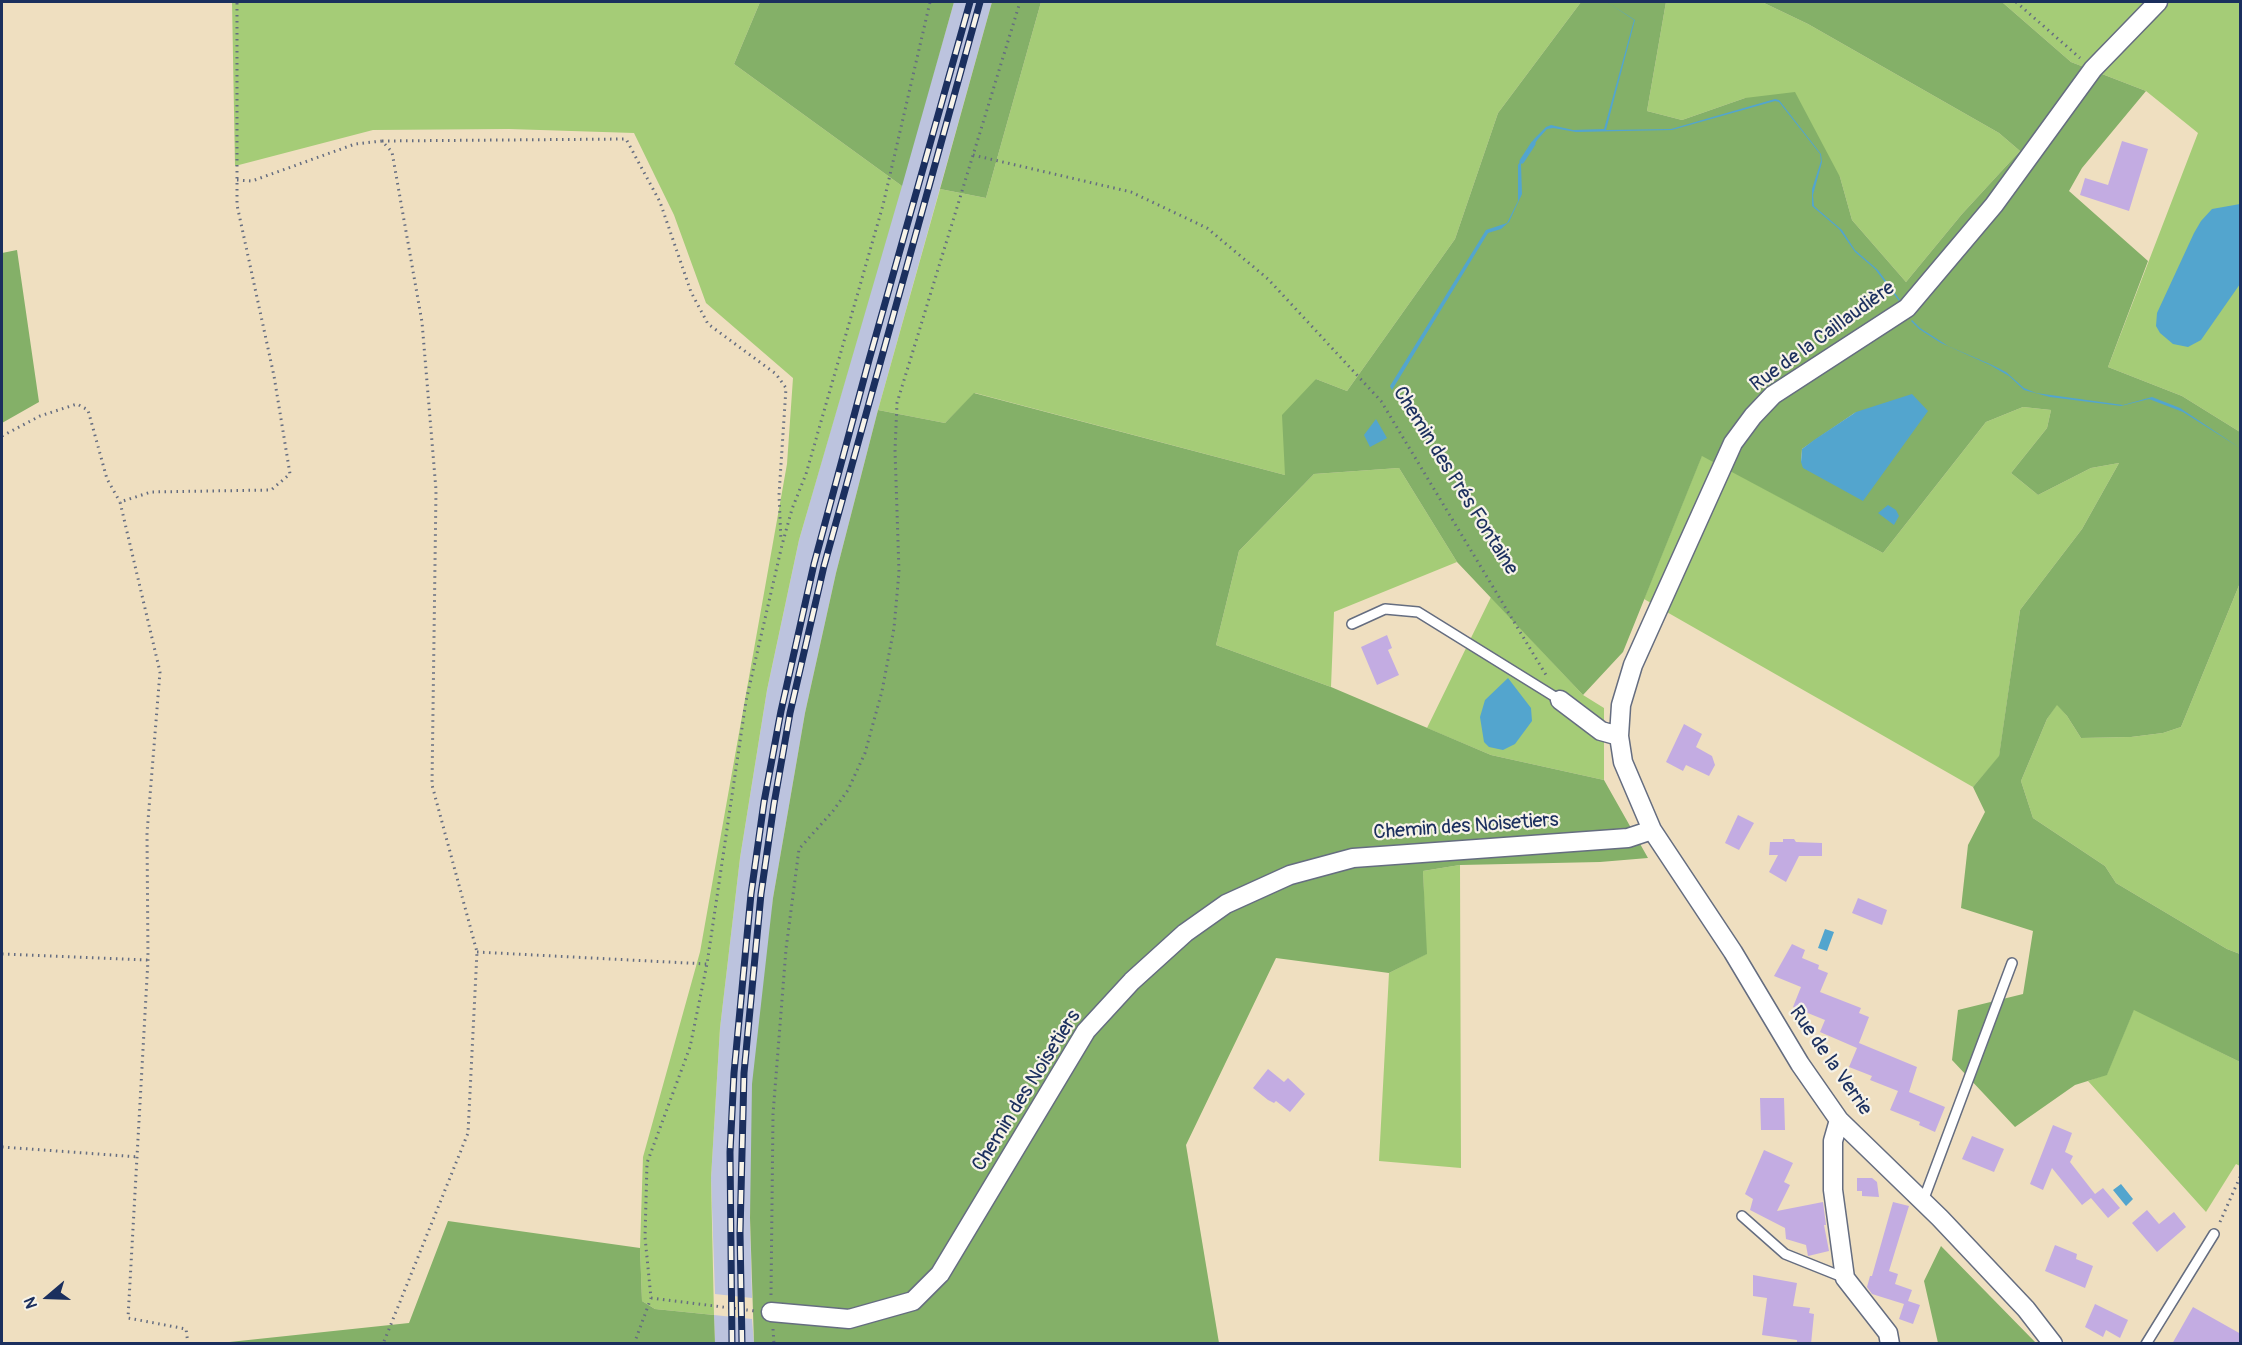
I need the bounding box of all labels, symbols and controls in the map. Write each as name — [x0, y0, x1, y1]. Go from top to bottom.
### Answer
street label: Rue de la Caillaudière — [1746, 277, 1900, 397]
street label: Chemin des Prés Fontaine — [1387, 382, 1523, 580]
street label: Chemin des Noisetiers — [1373, 809, 1559, 845]
street label: Rue de la Verrie — [1783, 1002, 1877, 1120]
street label: Chemin des Noisetiers — [968, 1006, 1086, 1176]
north arrow — [18, 1267, 78, 1327]
text: N — [20, 1294, 42, 1311]

